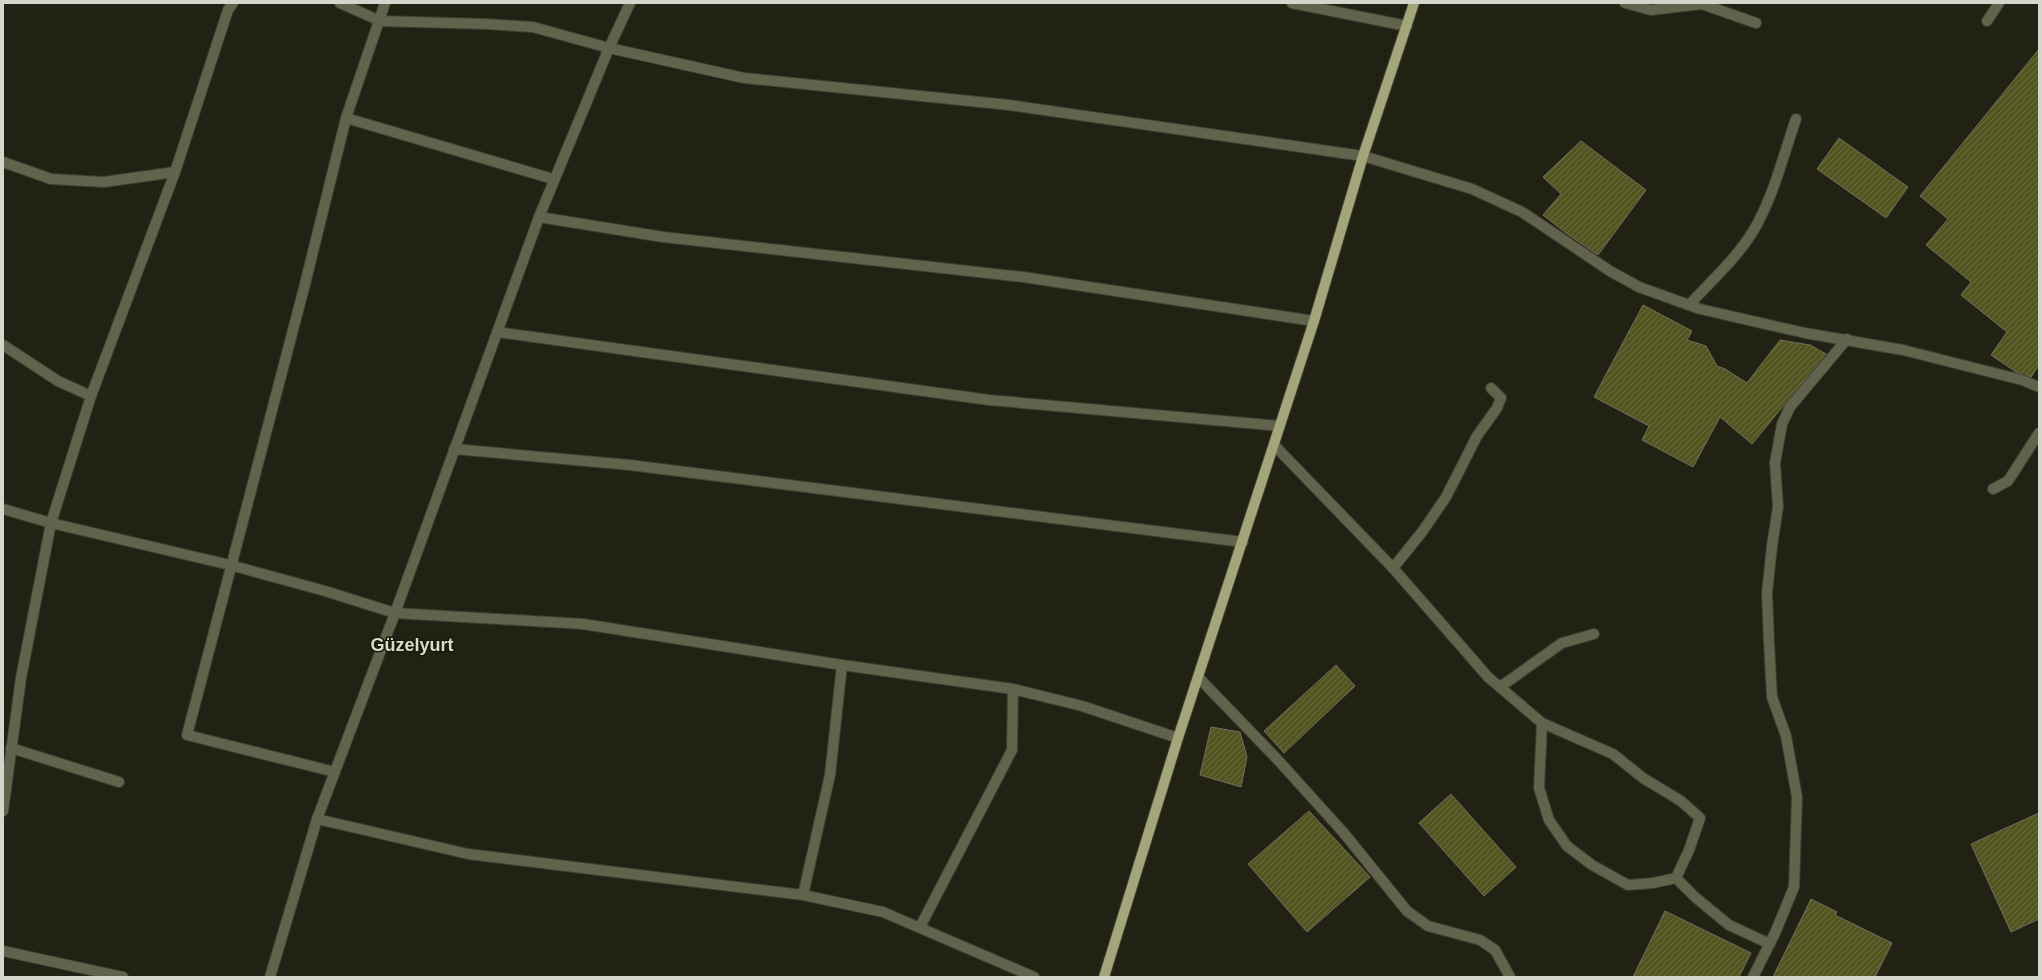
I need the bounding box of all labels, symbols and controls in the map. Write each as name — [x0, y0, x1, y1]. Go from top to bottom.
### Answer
district label: Güzelyurt — [370, 635, 454, 655]

